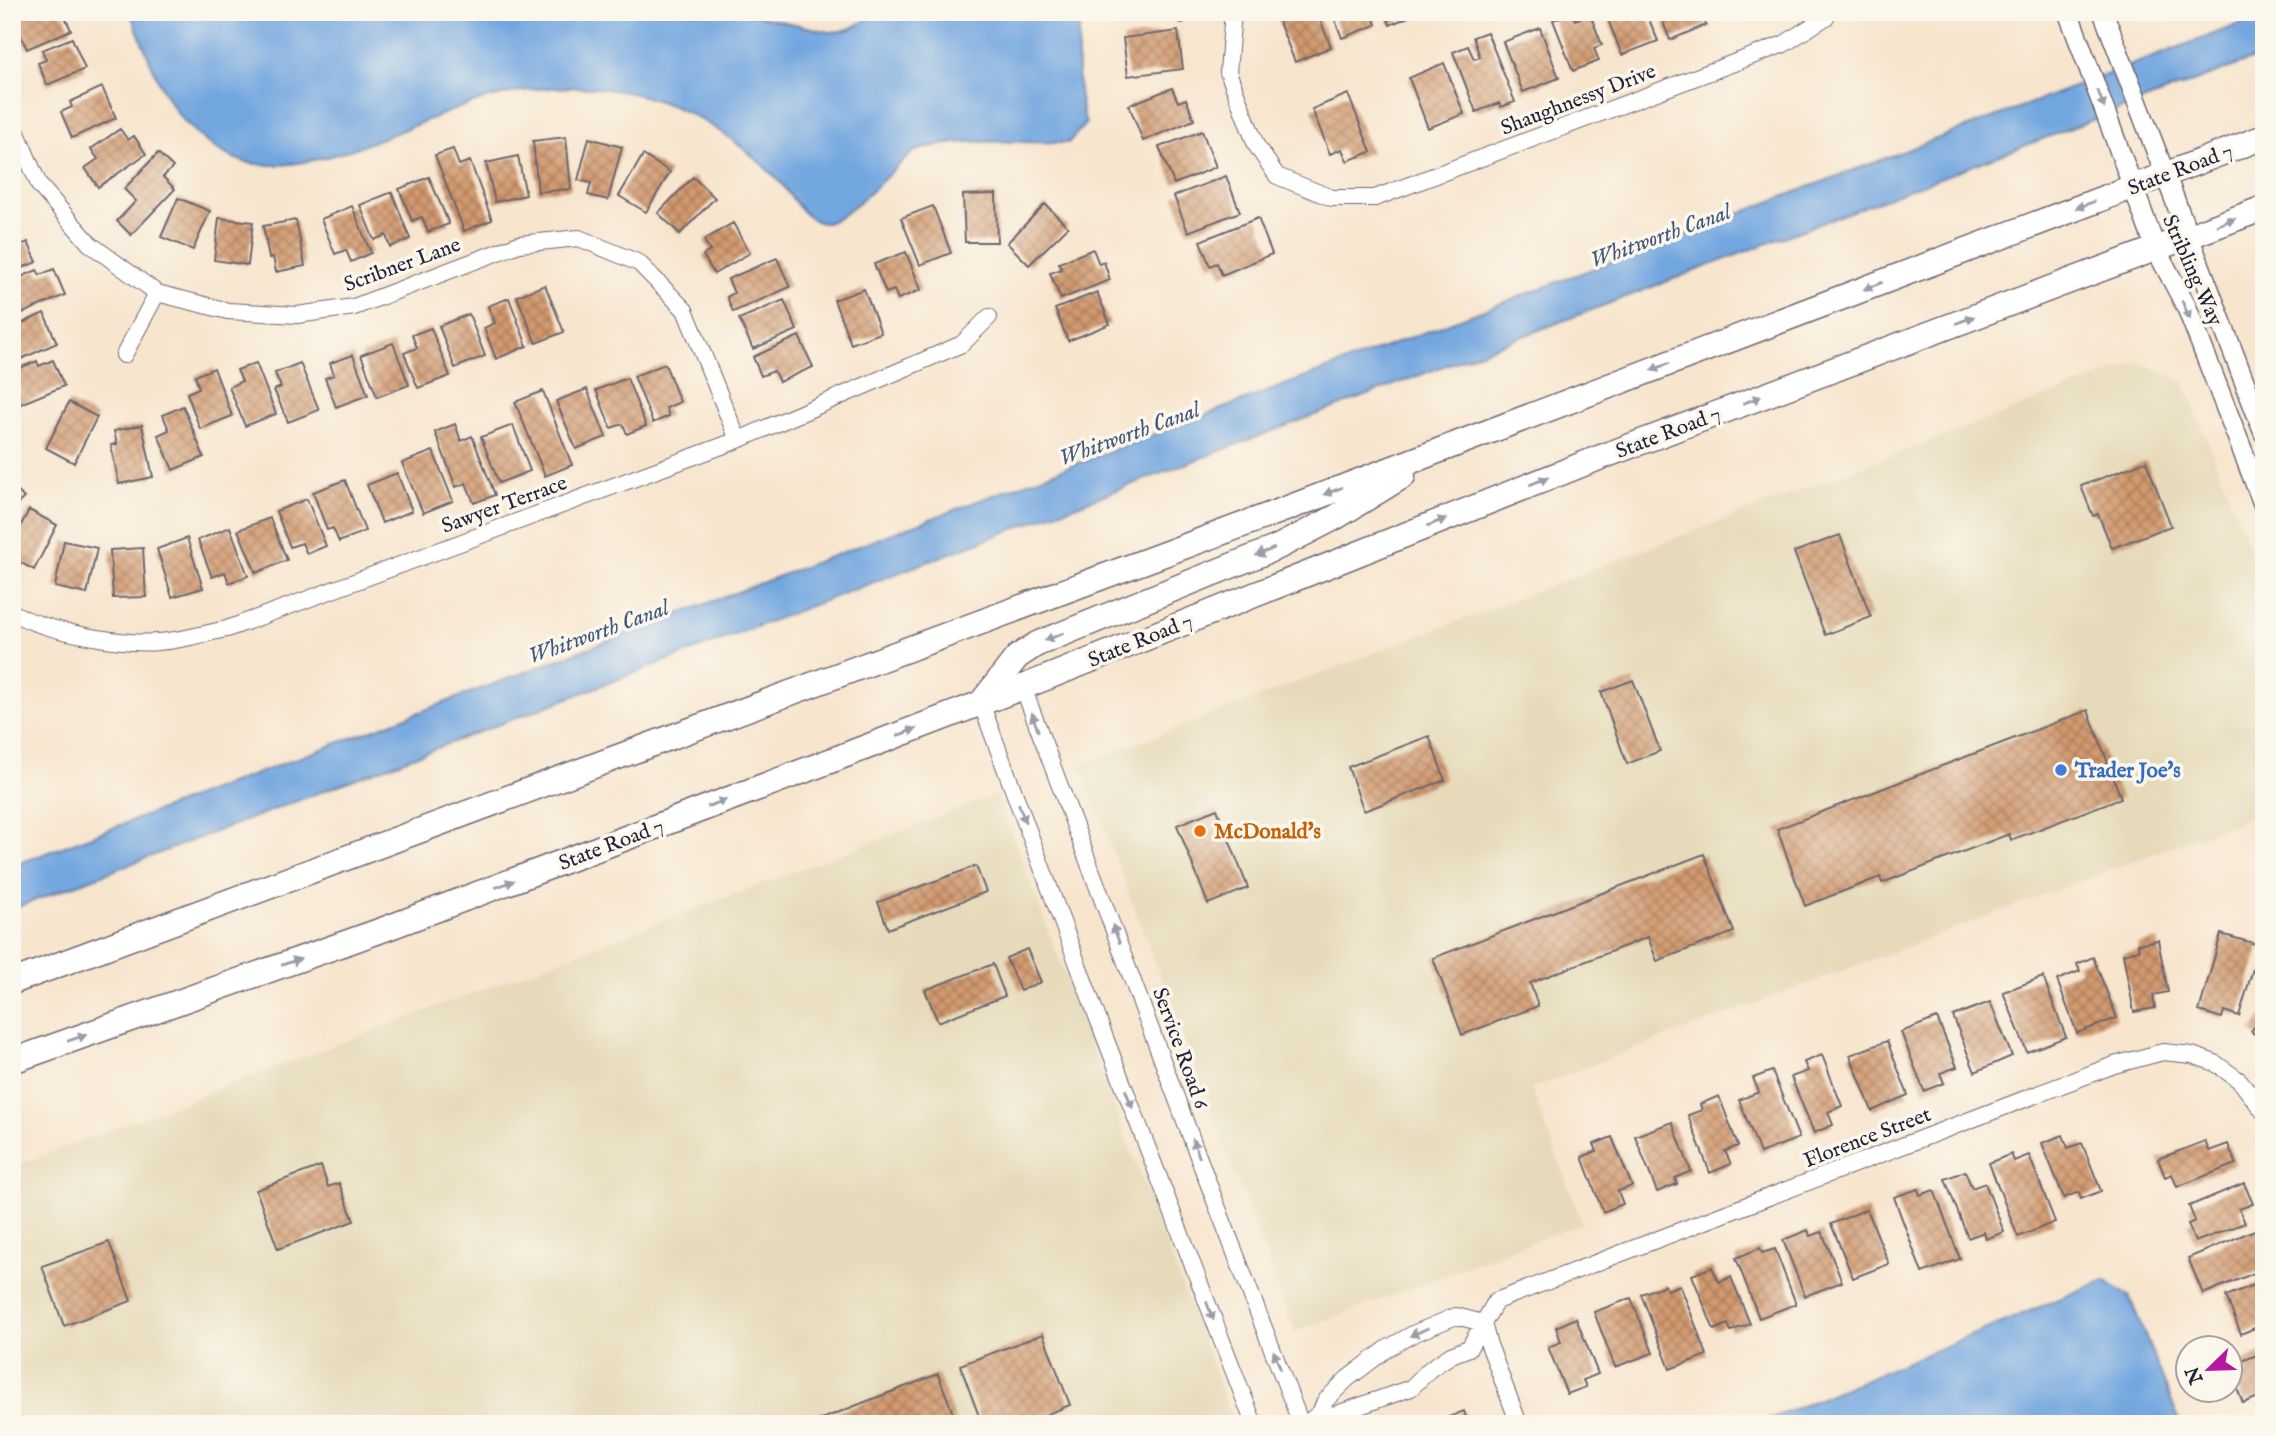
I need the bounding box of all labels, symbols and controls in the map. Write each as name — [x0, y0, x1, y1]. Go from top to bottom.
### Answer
street label: Shaughnessy Drive — [1497, 58, 1660, 142]
one-way arrow — [2096, 89, 2107, 110]
street label: State Road 7 — [2124, 138, 2237, 203]
water label: Whitworth Canal — [1586, 197, 1736, 275]
one-way arrow — [2075, 199, 2096, 210]
street label: Stribling Way — [2155, 211, 2228, 331]
one-way arrow — [2215, 216, 2236, 227]
street label: Scribner Lane — [341, 232, 465, 299]
one-way arrow — [1862, 280, 1883, 291]
one-way arrow — [2181, 299, 2192, 320]
one-way arrow — [1954, 314, 1975, 325]
one-way arrow — [1650, 361, 1671, 372]
one-way arrow — [1741, 394, 1762, 405]
water label: Whitworth Canal — [1055, 395, 1205, 473]
street label: State Road 7 — [1612, 401, 1725, 466]
street label: Sawyer Terrace — [438, 470, 571, 541]
one-way arrow — [1529, 476, 1550, 487]
one-way arrow — [1322, 485, 1343, 496]
one-way arrow — [1426, 517, 1447, 528]
one-way arrow — [1254, 546, 1275, 557]
water label: Whitworth Canal — [524, 593, 674, 671]
street label: State Road 7 — [1084, 608, 1197, 675]
one-way arrow — [1043, 632, 1064, 643]
one-way arrow — [1030, 711, 1041, 732]
one-way arrow — [896, 726, 917, 737]
place label: Trader Joe's — [2074, 758, 2181, 785]
marker: Trader Joe's — [2053, 762, 2069, 778]
one-way arrow — [707, 798, 728, 809]
one-way arrow — [1017, 803, 1028, 824]
street label: State Road 7 — [555, 813, 668, 878]
place label: McDonald's — [1214, 819, 1321, 846]
marker: McDonald's — [1192, 823, 1208, 839]
one-way arrow — [494, 878, 515, 889]
one-way arrow — [1111, 924, 1122, 945]
one-way arrow — [281, 956, 302, 967]
street label: Service Road 6 — [1145, 984, 1214, 1114]
one-way arrow — [66, 1032, 87, 1043]
one-way arrow — [1123, 1088, 1134, 1109]
street label: Florence Street — [1800, 1102, 1935, 1175]
one-way arrow — [1190, 1137, 1201, 1158]
one-way arrow — [1205, 1301, 1216, 1322]
one-way arrow — [1408, 1327, 1429, 1338]
north arrow — [2174, 1334, 2244, 1404]
one-way arrow — [1271, 1350, 1282, 1371]
text: N — [2181, 1362, 2210, 1388]

